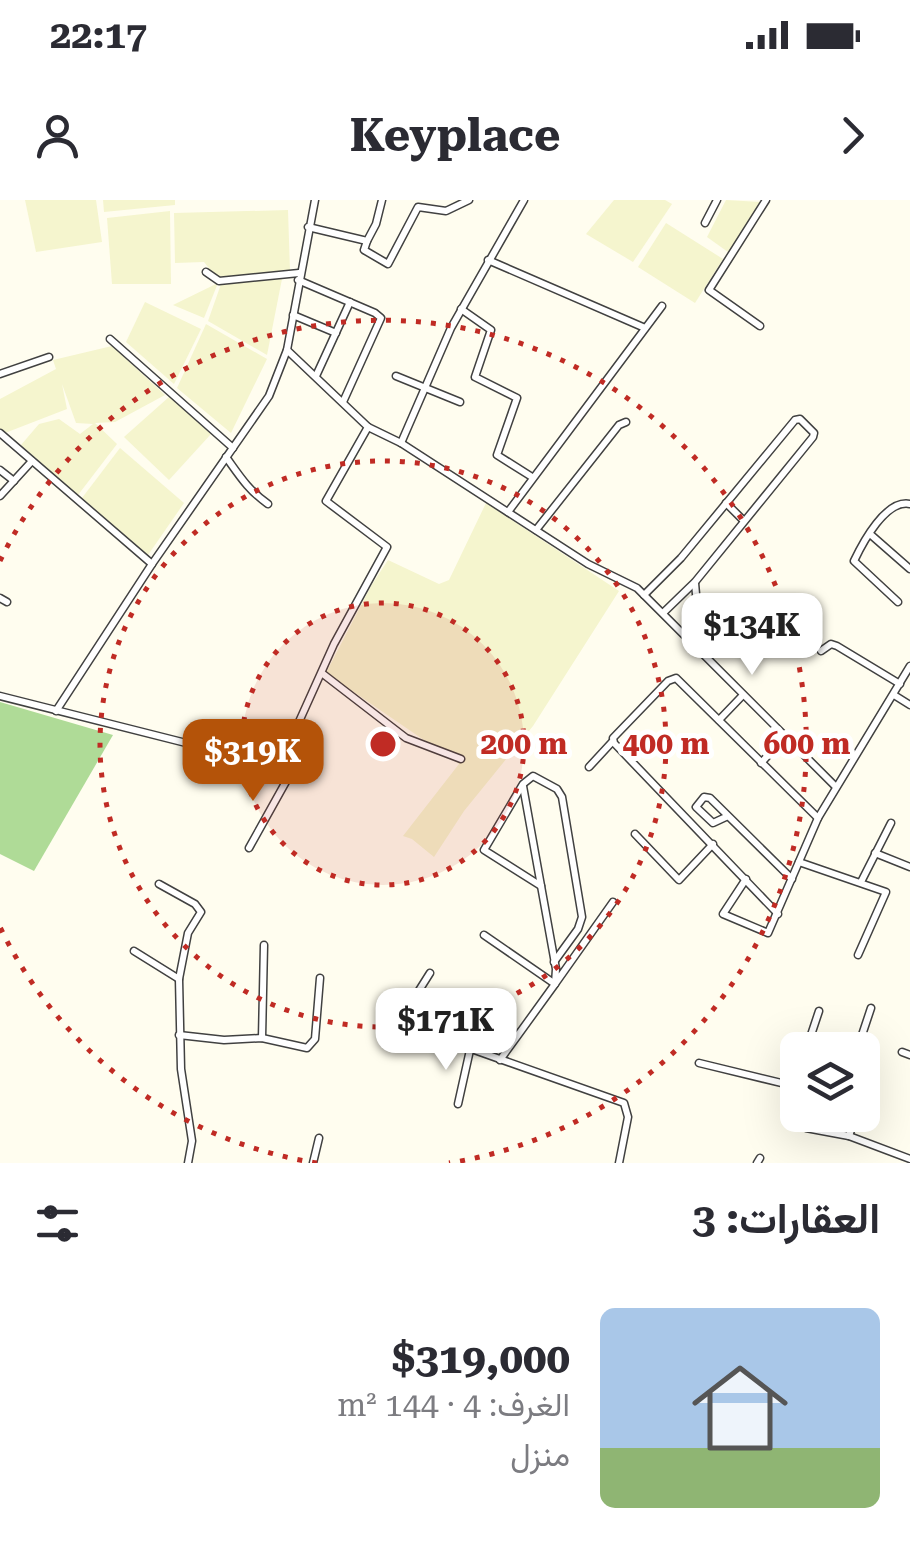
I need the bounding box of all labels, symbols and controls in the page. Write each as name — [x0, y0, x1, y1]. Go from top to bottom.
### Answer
text: 22:17 — [50, 13, 147, 57]
icon: person — [30, 108, 85, 163]
icon: forward — [825, 108, 880, 163]
text: Keyplace — [350, 109, 560, 162]
pin: $134K — [682, 593, 822, 678]
text: $134K — [704, 606, 800, 644]
pin: $319K — [183, 719, 323, 804]
centre of rings — [365, 726, 401, 762]
text: 200 m — [481, 726, 568, 761]
text: 400 m — [623, 726, 710, 761]
text: 600 m — [764, 726, 851, 761]
text: $319K — [205, 732, 301, 770]
pin: $171K — [376, 988, 516, 1073]
text: $171K — [398, 1001, 494, 1039]
map controls — [780, 1032, 880, 1132]
button: layers — [780, 1032, 880, 1132]
text: العقارات: 3 — [692, 1194, 880, 1243]
icon: filters — [30, 1196, 85, 1251]
text: $319,000 — [392, 1334, 570, 1383]
icon: home — [680, 1348, 800, 1468]
text: الغرف: 4 · 144 m² — [337, 1386, 570, 1424]
text: منزل — [510, 1436, 570, 1474]

